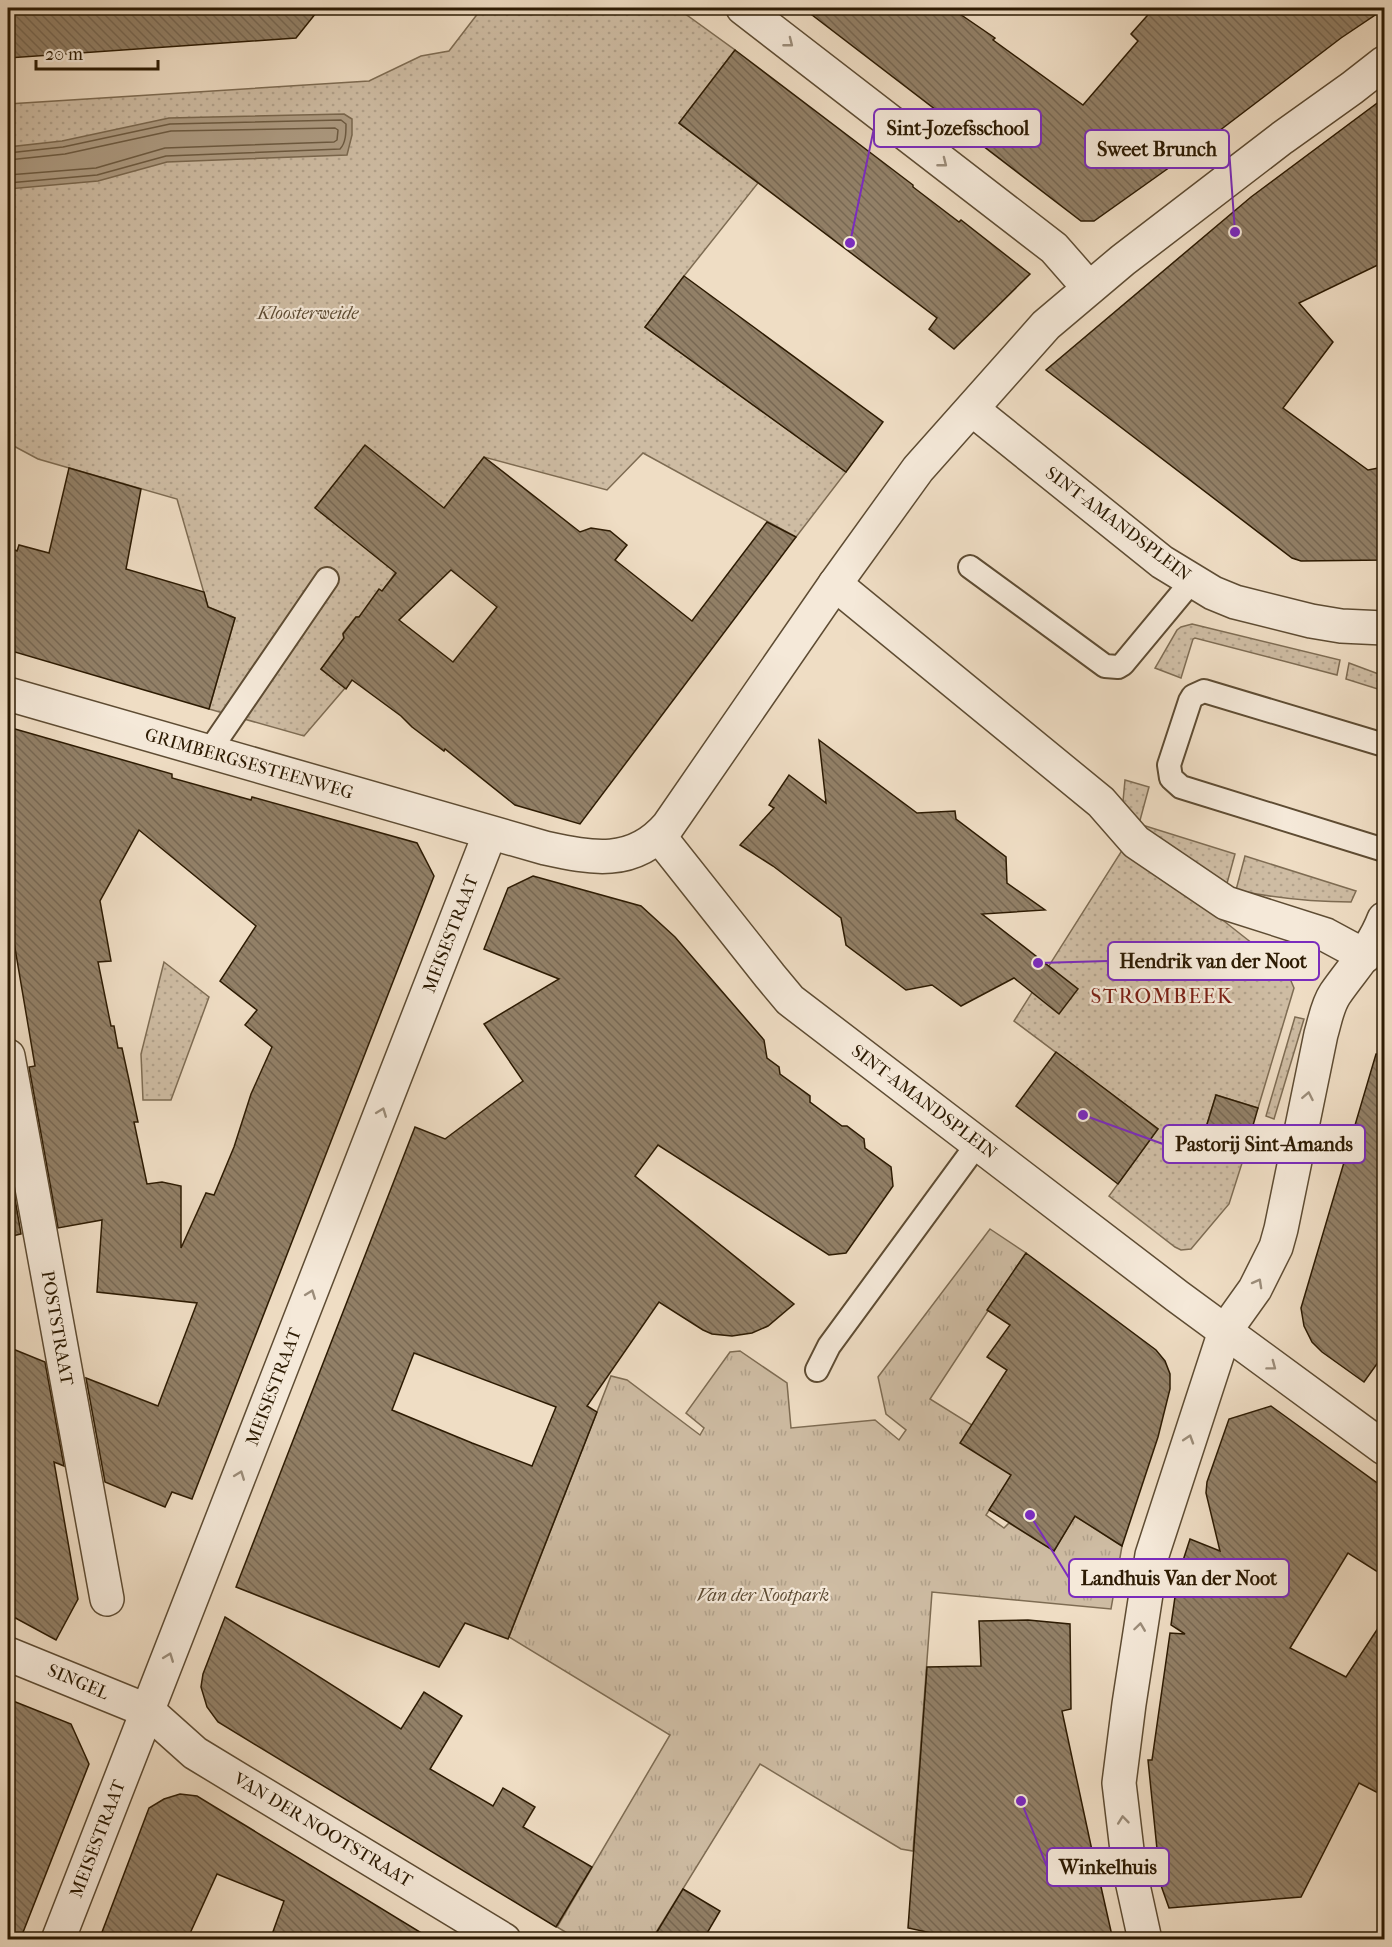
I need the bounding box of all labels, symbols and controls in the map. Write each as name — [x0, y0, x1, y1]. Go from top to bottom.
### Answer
scale bar — [36, 33, 158, 71]
one-way arrow — [782, 36, 793, 47]
text: 20 m — [45, 44, 83, 65]
callout: Sint-Jozefsschool — [874, 109, 1041, 147]
text: Sint-Jozefsschool — [887, 117, 1030, 140]
callout: Sweet Brunch — [1085, 130, 1229, 168]
text: Sweet Brunch — [1097, 138, 1218, 161]
one-way arrow — [936, 155, 947, 166]
park label: Kloosterweide — [256, 303, 359, 324]
street label: SINT-AMANDSPLEIN — [1041, 462, 1195, 586]
street label: GRIMBERGSESTEENWEG — [142, 724, 356, 804]
street label: MEISESTRAAT — [419, 871, 483, 996]
callout: Hendrik van der Noot — [1108, 942, 1319, 980]
text: Hendrik van der Noot — [1119, 950, 1308, 973]
district label: STROMBEEK — [1090, 984, 1234, 1008]
street label: SINT-AMANDSPLEIN — [847, 1040, 1001, 1164]
one-way arrow — [1301, 1091, 1314, 1101]
one-way arrow — [374, 1107, 387, 1118]
callout: Pastorij Sint-Amands — [1163, 1125, 1365, 1163]
text: Pastorij Sint-Amands — [1175, 1133, 1354, 1156]
street label: POSTSTRAAT — [37, 1269, 78, 1388]
one-way arrow — [1251, 1279, 1262, 1289]
one-way arrow — [304, 1289, 316, 1300]
street label: MEISESTRAAT — [242, 1324, 306, 1449]
one-way arrow — [1265, 1359, 1276, 1370]
one-way arrow — [1182, 1434, 1194, 1444]
one-way arrow — [233, 1471, 245, 1482]
callout: Landhuis Van der Noot — [1069, 1559, 1289, 1597]
text: Landhuis Van der Noot — [1081, 1567, 1278, 1590]
park label: Van der Nootpark — [697, 1585, 829, 1606]
one-way arrow — [1133, 1622, 1145, 1631]
one-way arrow — [162, 1652, 174, 1663]
street label: SINGEL — [44, 1660, 112, 1704]
street label: VAN DER NOOTSTRAAT — [229, 1768, 417, 1892]
street label: MEISESTRAAT — [66, 1776, 130, 1901]
one-way arrow — [1117, 1816, 1130, 1825]
callout: Winkelhuis — [1047, 1848, 1169, 1886]
text: Winkelhuis — [1058, 1856, 1158, 1879]

